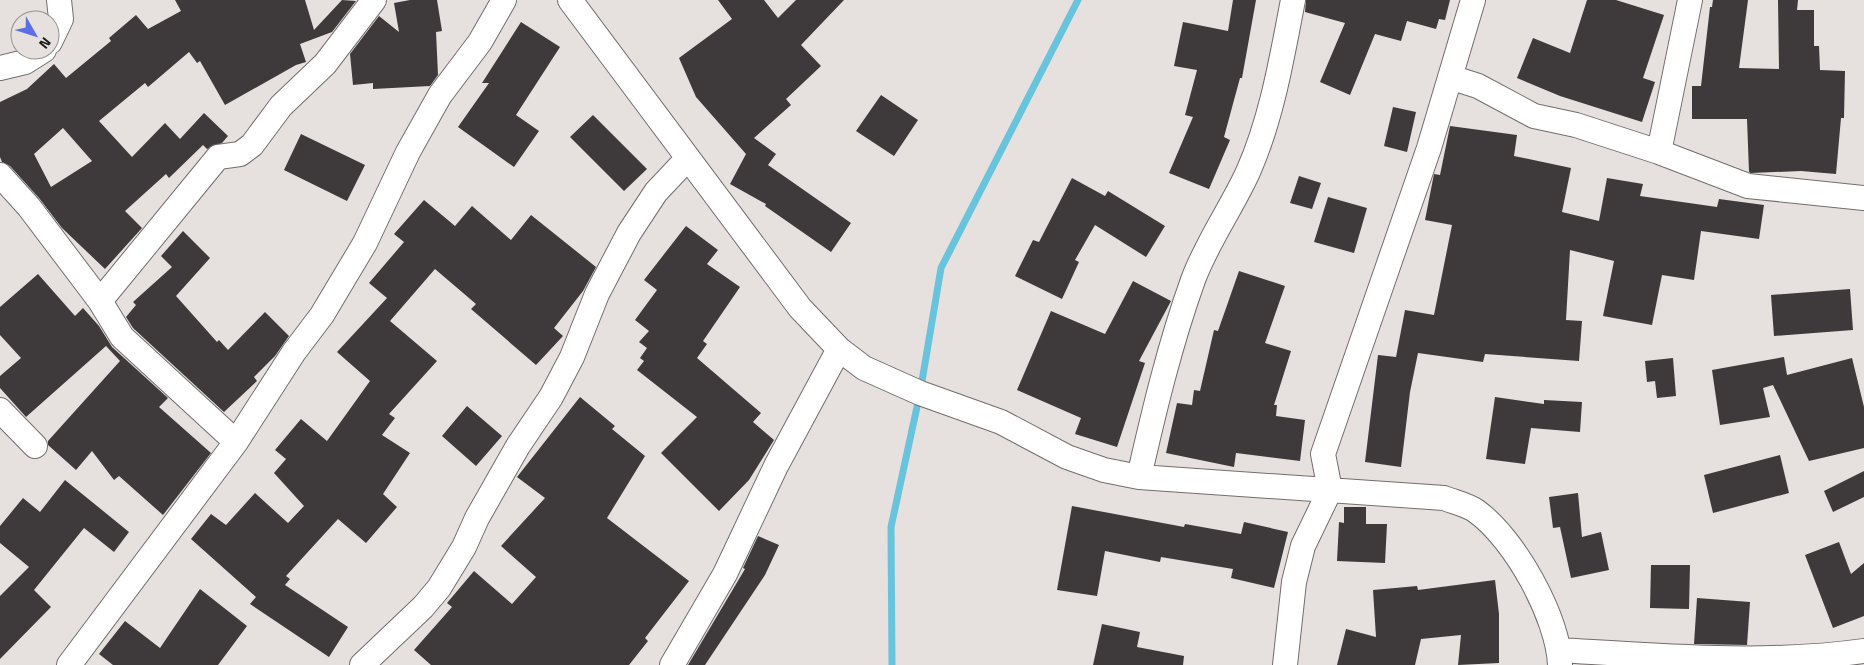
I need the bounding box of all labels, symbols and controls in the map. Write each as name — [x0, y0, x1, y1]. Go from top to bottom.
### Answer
north arrow — [10, 10, 60, 60]
text: N — [34, 33, 57, 54]

